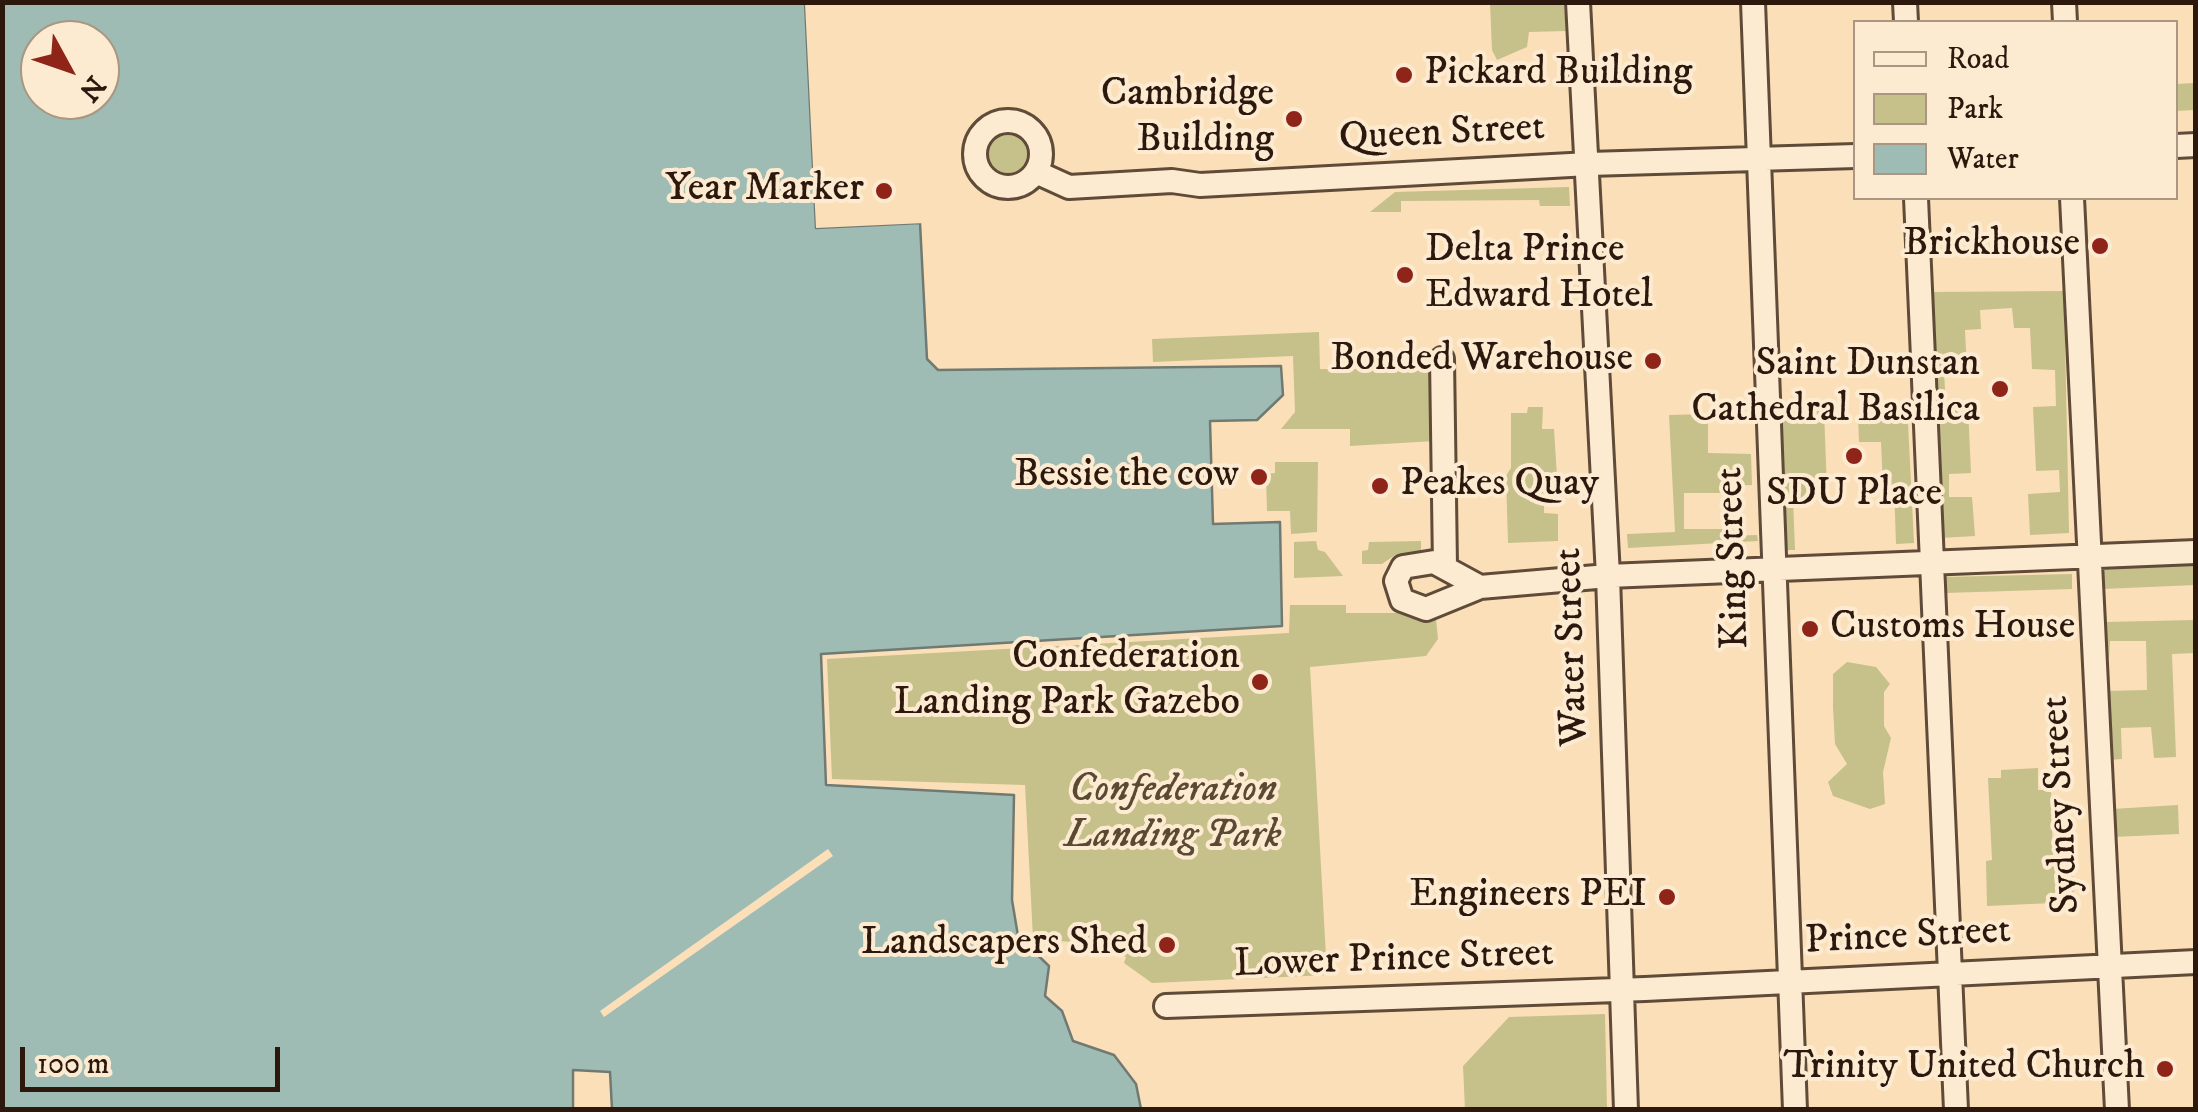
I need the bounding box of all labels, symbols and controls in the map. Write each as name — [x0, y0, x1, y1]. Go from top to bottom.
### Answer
north arrow — [20, 20, 120, 120]
legend — [1853, 20, 2178, 200]
text: Road — [1947, 41, 2009, 78]
place label: Pickard Building — [1424, 51, 1692, 99]
marker: Pickard Building — [1393, 64, 1415, 86]
text: N — [71, 68, 113, 108]
place label: Cambridge Building — [1101, 72, 1274, 166]
text: Park — [1947, 91, 2003, 128]
street label: Queen Street — [1338, 106, 1546, 164]
marker: Cambridge Building — [1283, 108, 1305, 130]
text: Water — [1947, 141, 2019, 178]
place label: Year Marker — [665, 167, 864, 215]
marker: Year Marker — [873, 180, 895, 202]
place label: Brickhouse — [1903, 222, 2080, 270]
place label: Delta Prince Edward Hotel — [1425, 228, 1653, 322]
marker: Brickhouse — [2089, 235, 2111, 257]
marker: Delta Prince Edward Hotel — [1394, 264, 1416, 286]
place label: Bonded Warehouse — [1330, 337, 1633, 385]
place label: Saint Dunstan Cathedral Basilica — [1691, 342, 1980, 436]
marker: Bonded Warehouse — [1642, 350, 1664, 372]
marker: Saint Dunstan Cathedral Basilica — [1989, 378, 2011, 400]
marker: SDU Place — [1843, 445, 1865, 467]
place label: Bessie the cow — [1014, 453, 1239, 501]
place label: Peakes Quay — [1400, 462, 1599, 510]
marker: Bessie the cow — [1248, 466, 1270, 488]
street label: King Street — [1708, 466, 1762, 650]
place label: SDU Place — [1766, 472, 1942, 520]
marker: Peakes Quay — [1369, 475, 1391, 497]
street label: Water Street — [1547, 547, 1601, 747]
place label: Customs House — [1830, 605, 2075, 653]
marker: Customs House — [1799, 618, 1821, 640]
place label: Confederation Landing Park Gazebo — [894, 635, 1240, 729]
marker: Confederation Landing Park Gazebo — [1249, 671, 1271, 693]
street label: Sydney Street — [2033, 694, 2093, 916]
park label: Confederation Landing Park — [1064, 768, 1282, 862]
place label: Engineers PEI — [1409, 873, 1647, 921]
marker: Engineers PEI — [1656, 886, 1678, 908]
street label: Prince Street — [1804, 909, 2012, 967]
place label: Landscapers Shed — [861, 921, 1147, 969]
street label: Lower Prince Street — [1233, 931, 1555, 991]
marker: Landscapers Shed — [1156, 934, 1178, 956]
scale bar — [25, 1027, 285, 1089]
place label: Trinity United Church — [1784, 1045, 2145, 1093]
text: 100 m — [37, 1046, 109, 1083]
marker: Trinity United Church — [2154, 1058, 2176, 1080]

